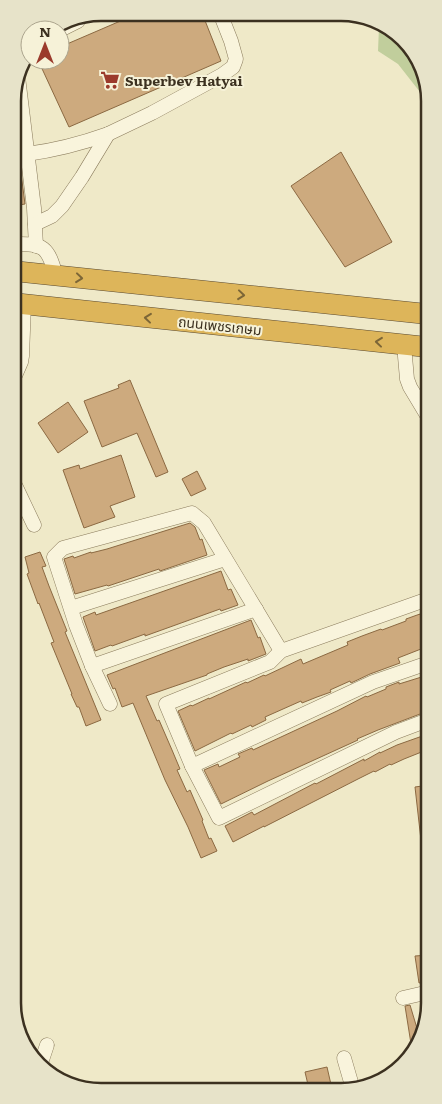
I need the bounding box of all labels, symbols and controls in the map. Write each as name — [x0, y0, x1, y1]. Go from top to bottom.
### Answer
north arrow — [20, 20, 70, 70]
text: N — [39, 21, 51, 41]
supermarket icon: Superbev Hatyai — [99, 69, 121, 91]
place label: Superbev Hatyai — [125, 70, 243, 90]
one-way arrow — [75, 273, 83, 284]
one-way arrow — [237, 289, 245, 300]
street label: ถนนเพชรเกษม — [177, 311, 263, 339]
one-way arrow — [143, 312, 151, 323]
one-way arrow — [375, 337, 383, 348]

